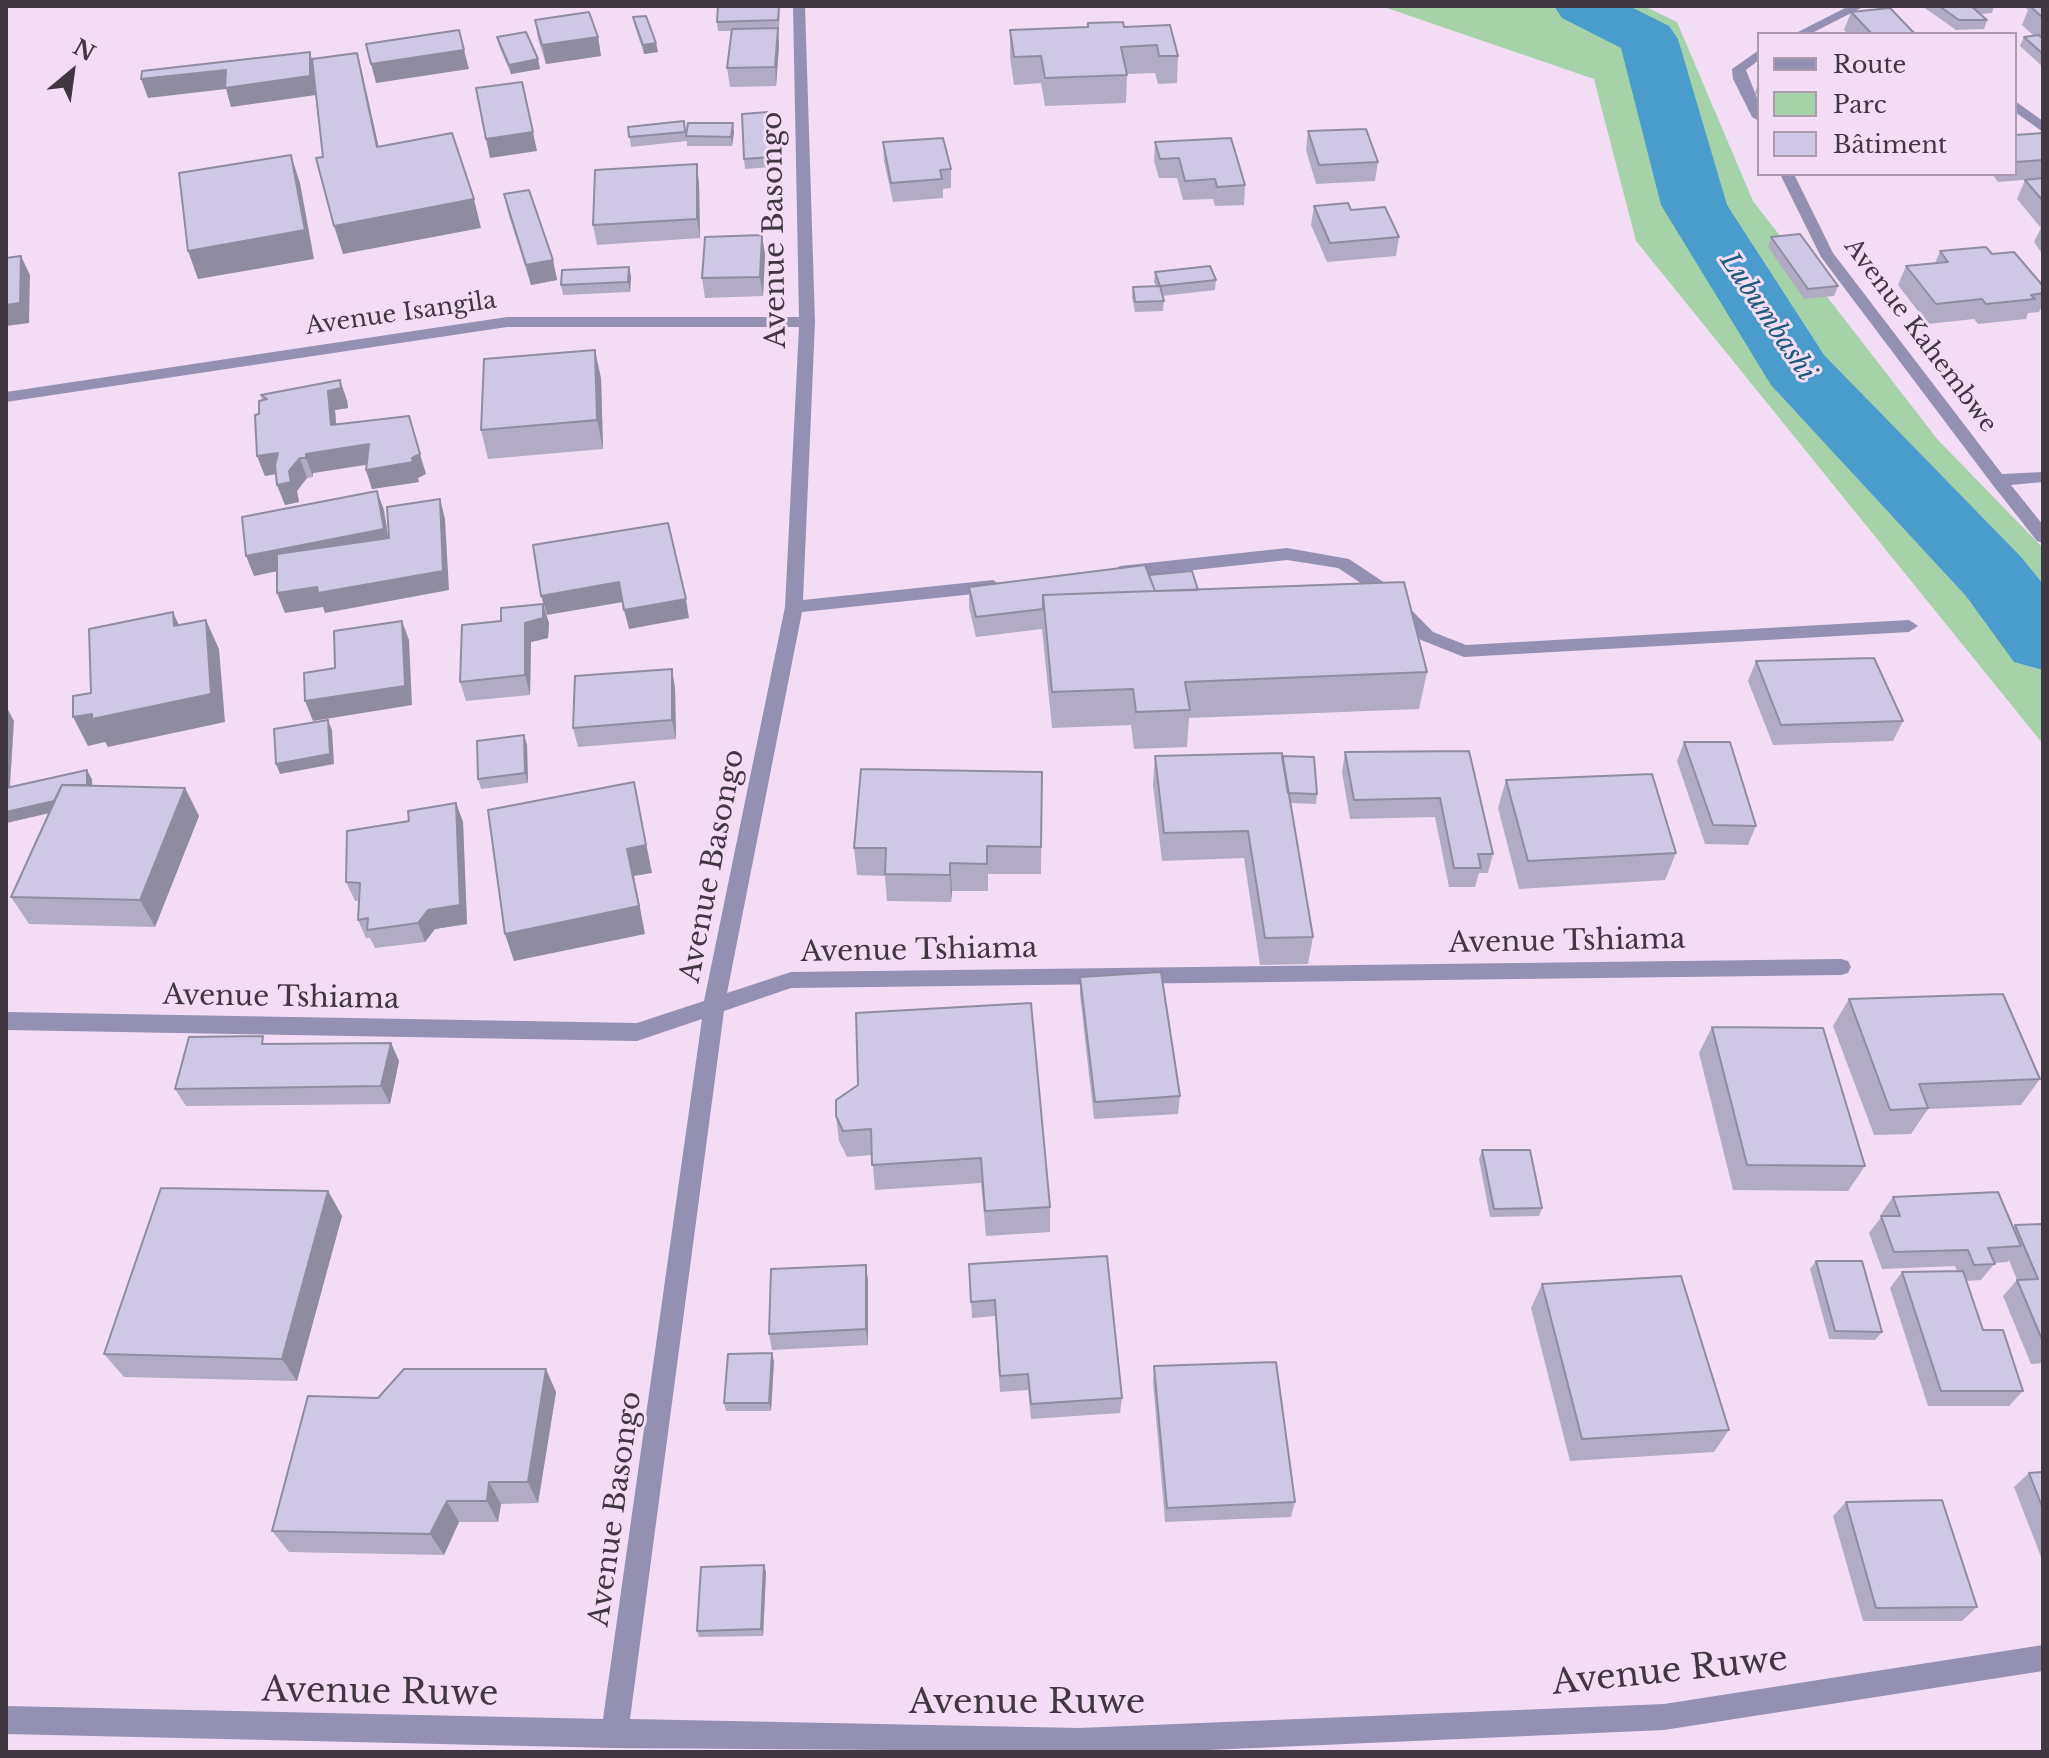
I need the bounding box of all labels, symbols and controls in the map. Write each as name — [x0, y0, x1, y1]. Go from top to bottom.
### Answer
north arrow — [32, 32, 112, 112]
legend — [1757, 32, 2017, 176]
text: N — [68, 34, 99, 67]
text: Route — [1833, 50, 1906, 79]
text: Parc — [1833, 90, 1887, 119]
street label: Avenue Basongo — [756, 111, 794, 349]
text: Bâtiment — [1833, 130, 1947, 159]
street label: Avenue Kahembwe — [1838, 233, 2002, 439]
water label: Lubumbashi — [1713, 247, 1821, 387]
street label: Avenue Isangila — [304, 286, 498, 342]
street label: Avenue Basongo — [674, 747, 752, 985]
street label: Avenue Tshiama — [1448, 923, 1686, 961]
street label: Avenue Tshiama — [800, 932, 1038, 970]
street label: Avenue Tshiama — [162, 979, 400, 1017]
street label: Avenue Basongo — [583, 1389, 649, 1629]
street label: Avenue Ruwe — [1550, 1639, 1790, 1705]
street label: Avenue Ruwe — [261, 1671, 499, 1715]
street label: Avenue Ruwe — [909, 1683, 1145, 1723]

